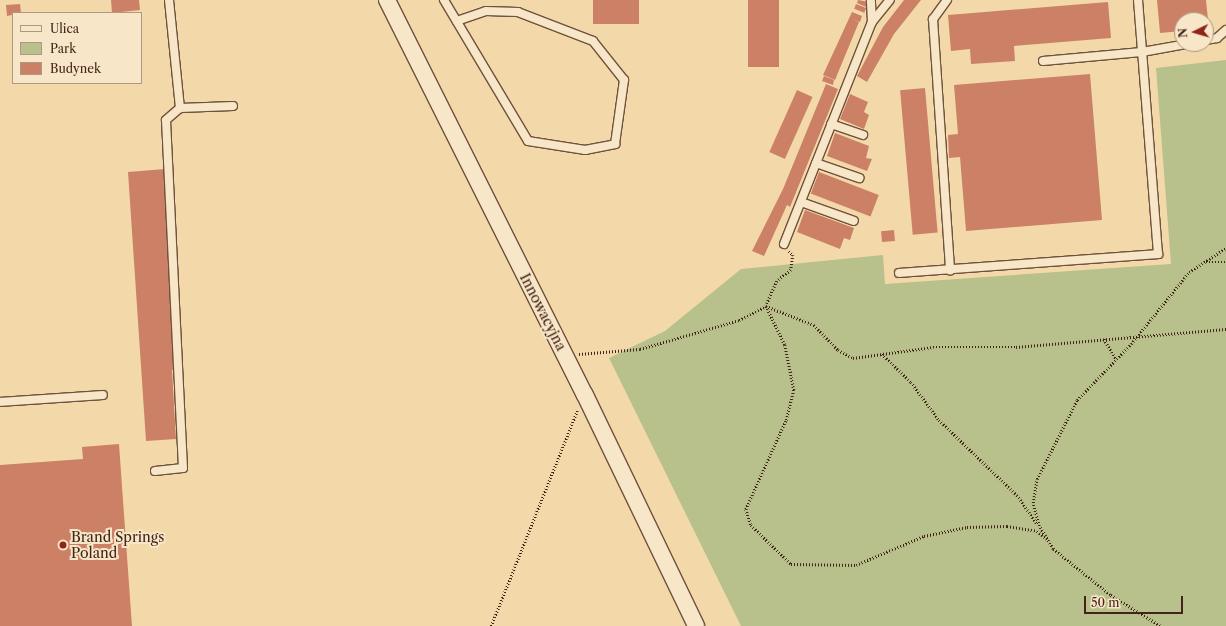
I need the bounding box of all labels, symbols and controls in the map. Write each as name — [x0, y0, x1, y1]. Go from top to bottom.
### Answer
legend — [12, 12, 142, 84]
north arrow — [1174, 12, 1214, 52]
text: Ulica — [50, 21, 79, 36]
text: N — [1176, 28, 1190, 38]
text: Park — [50, 41, 76, 56]
text: Budynek — [50, 61, 101, 76]
street label: Innowacyjna — [516, 270, 570, 354]
place label: Brand Springs Poland — [71, 529, 164, 562]
marker: Brand Springs Poland — [58, 540, 68, 550]
scale bar — [1086, 588, 1185, 614]
text: 50 m — [1091, 595, 1120, 610]

